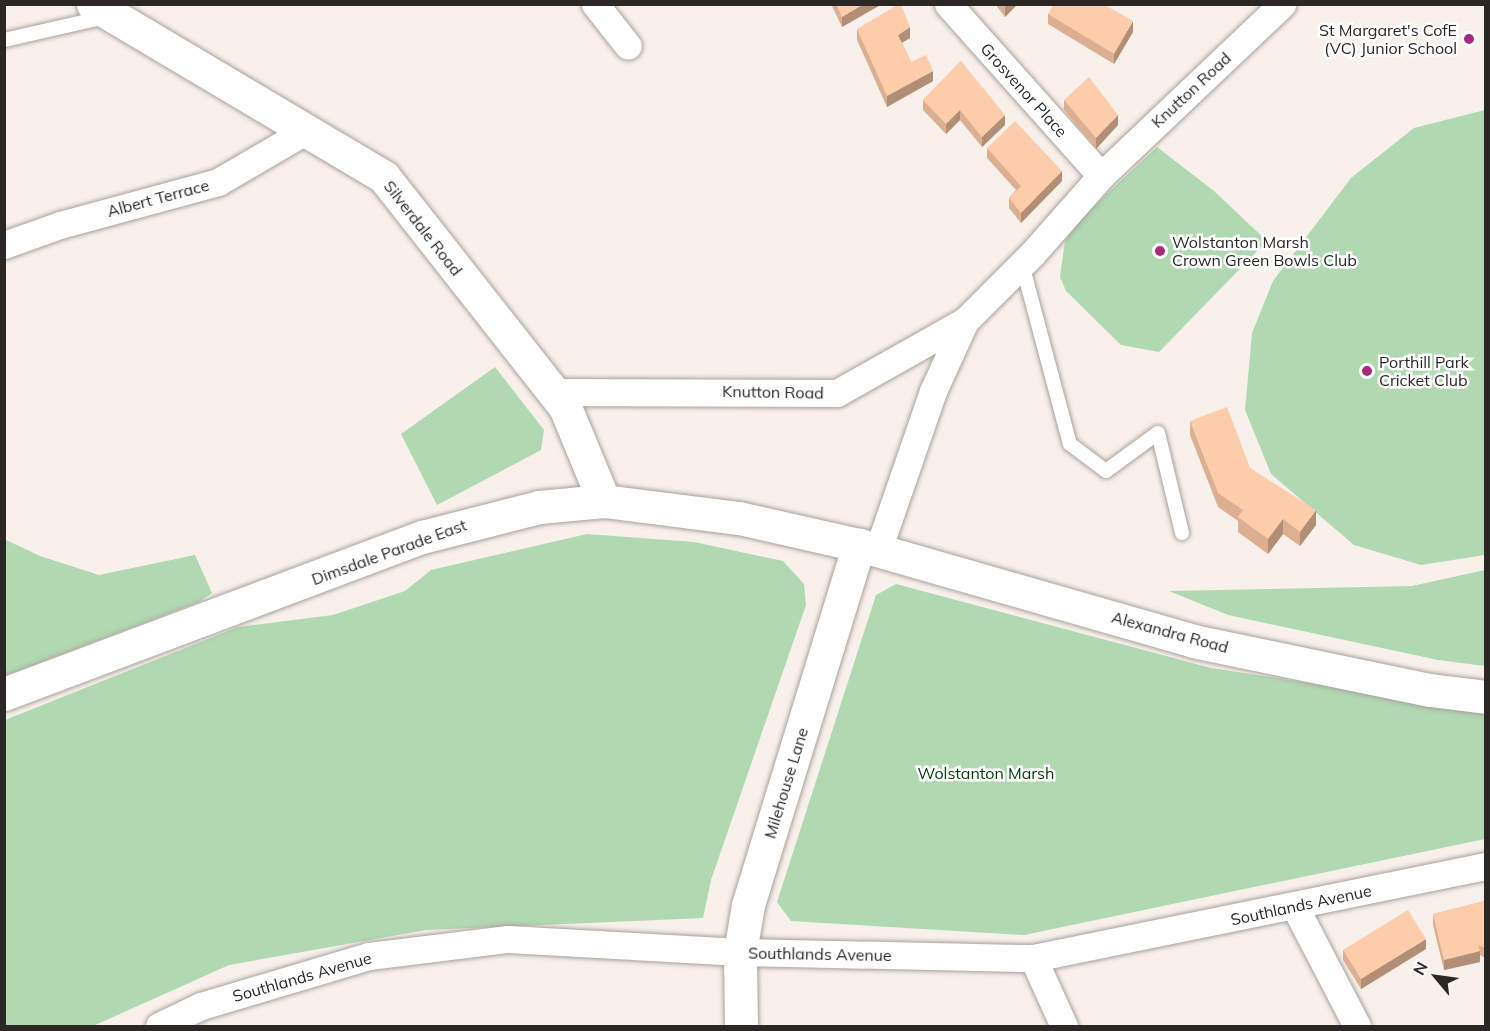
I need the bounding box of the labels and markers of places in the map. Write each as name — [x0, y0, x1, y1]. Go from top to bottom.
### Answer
place label: St Margaret's CofE (VC) Junior School — [1319, 20, 1457, 58]
marker: St Margaret's CofE (VC) Junior School — [1462, 32, 1476, 46]
place label: Wolstanton Marsh Crown Green Bowls Club — [1172, 232, 1357, 270]
marker: Wolstanton Marsh Crown Green Bowls Club — [1153, 244, 1167, 258]
place label: Porthill Park Cricket Club — [1379, 352, 1469, 390]
marker: Porthill Park Cricket Club — [1360, 364, 1374, 378]

